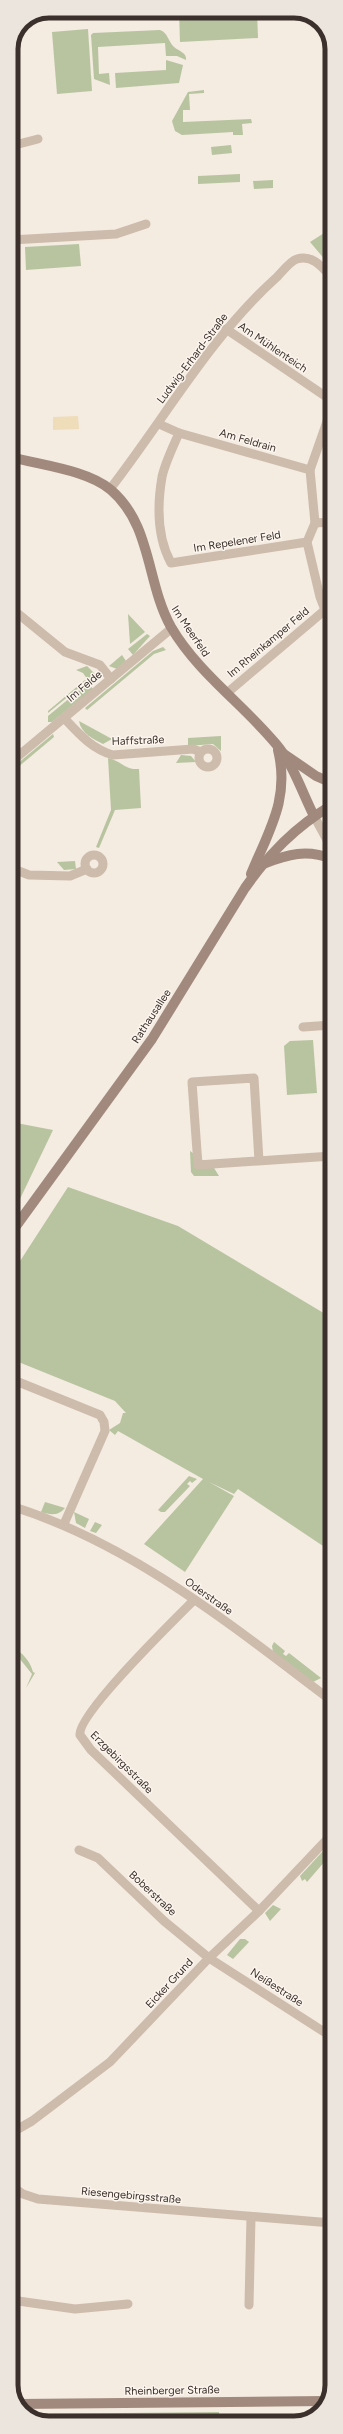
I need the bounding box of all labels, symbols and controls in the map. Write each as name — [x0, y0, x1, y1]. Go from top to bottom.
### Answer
street label: Ludwig-Erhard-Straße — [154, 311, 231, 406]
street label: Am Mühlenteich — [236, 320, 310, 375]
street label: Am Feldrain — [218, 426, 278, 455]
street label: Im Repelener Feld — [192, 528, 282, 555]
street label: Im Meerfeld — [169, 603, 212, 659]
street label: Im Rheinkamper Feld — [225, 604, 312, 680]
street label: Im Felde — [64, 668, 105, 705]
street label: Haffstraße — [111, 733, 165, 748]
street label: Rathausallee — [129, 987, 174, 1046]
street label: Oderstraße — [182, 1575, 235, 1618]
street label: Erzgebirgsstraße — [88, 1728, 156, 1796]
street label: Boberstraße — [126, 1868, 179, 1919]
street label: Eicker Grund — [143, 1956, 196, 2011]
street label: Neißestraße — [248, 1966, 305, 2009]
street label: Riesengebirgsstraße — [80, 2185, 181, 2206]
street label: Rheinberger Straße — [124, 2383, 220, 2398]

